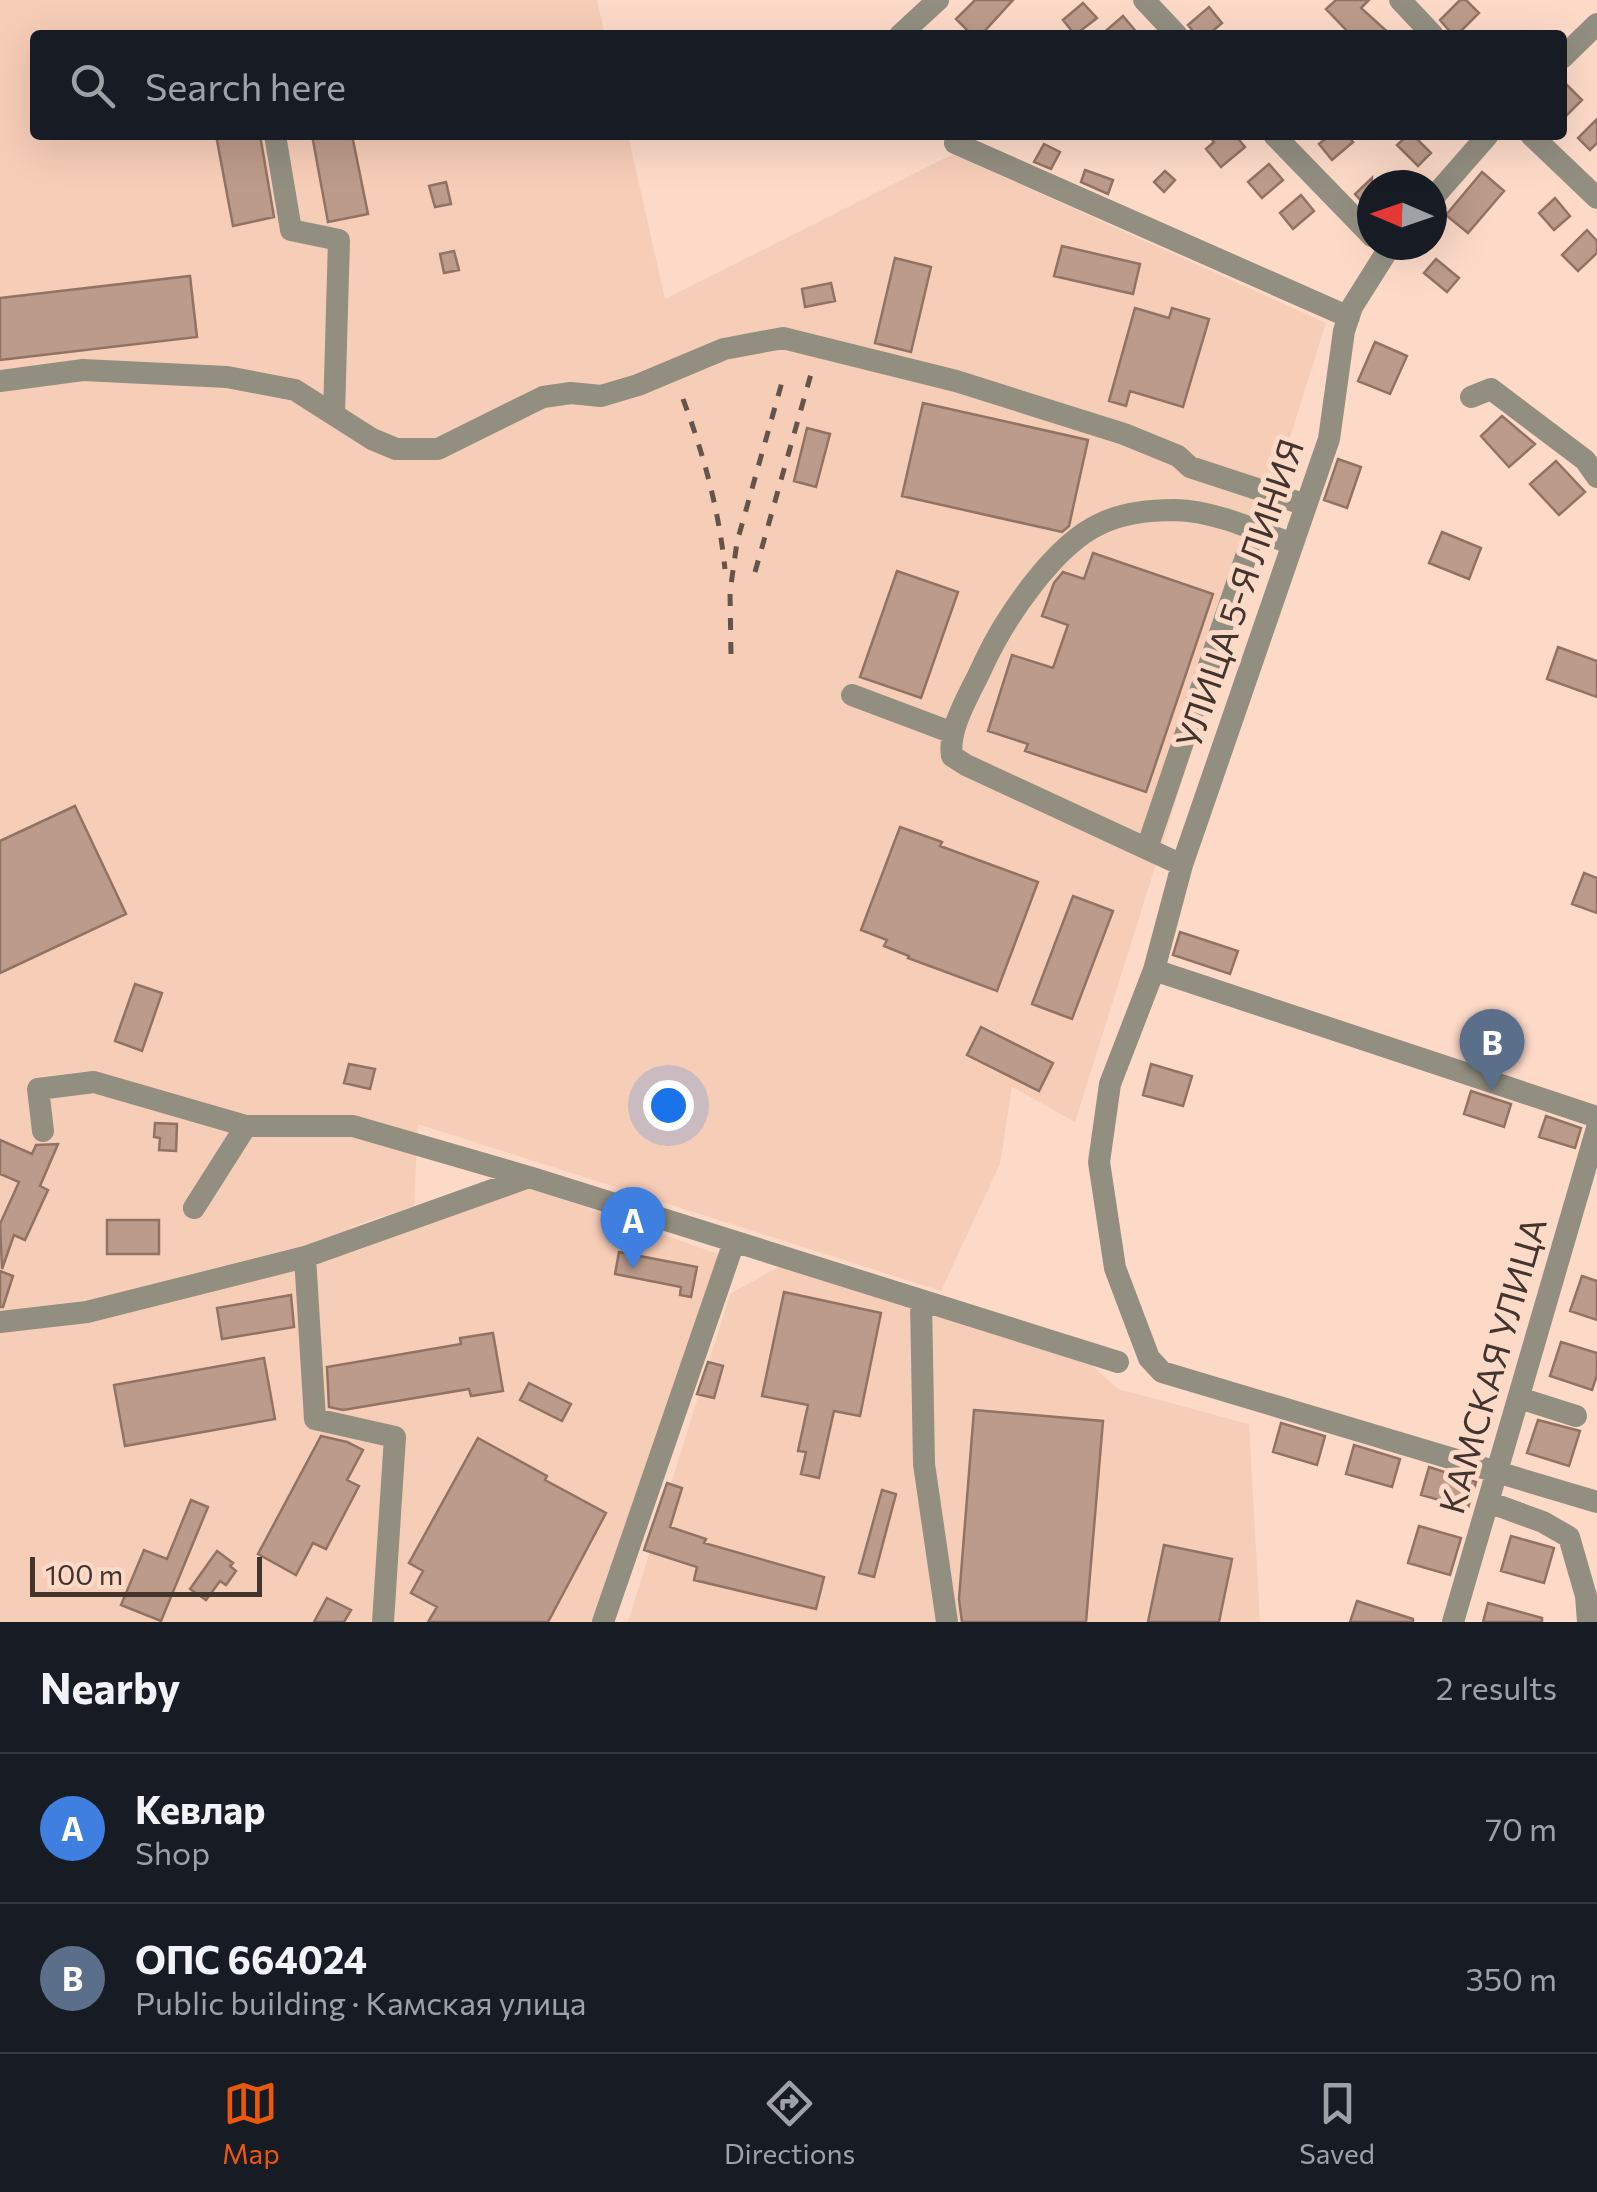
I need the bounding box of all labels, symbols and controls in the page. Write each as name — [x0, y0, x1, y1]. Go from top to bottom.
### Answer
search box — [30, 30, 1567, 140]
icon: search — [65, 58, 120, 113]
text: Search here — [145, 62, 346, 109]
north arrow — [1357, 170, 1447, 260]
street label: УЛИЦА 5-Я ЛИНИЯ — [1165, 433, 1311, 753]
pin: B — [1460, 1008, 1524, 1091]
your location — [643, 1080, 694, 1131]
pin: A — [600, 1186, 666, 1269]
street label: КАМСКАЯ УЛИЦА — [1428, 1212, 1554, 1518]
scale bar — [30, 1552, 262, 1596]
text: 100 m — [45, 1557, 123, 1591]
text: Nearby — [40, 1661, 180, 1713]
text: 2 results — [1436, 1667, 1557, 1707]
text: Кевлар — [135, 1785, 266, 1832]
text: A — [61, 1808, 84, 1848]
text: 70 m — [1485, 1808, 1557, 1848]
text: Shop — [135, 1832, 210, 1872]
text: ОПС 664024 — [135, 1935, 367, 1982]
text: B — [62, 1958, 83, 1998]
text: 350 m — [1465, 1958, 1557, 1998]
text: Public building · Камская улица — [135, 1982, 586, 2022]
tab: Map — [222, 2076, 280, 2170]
tab: Directions — [724, 2076, 855, 2170]
tab: Saved — [1299, 2076, 1375, 2170]

